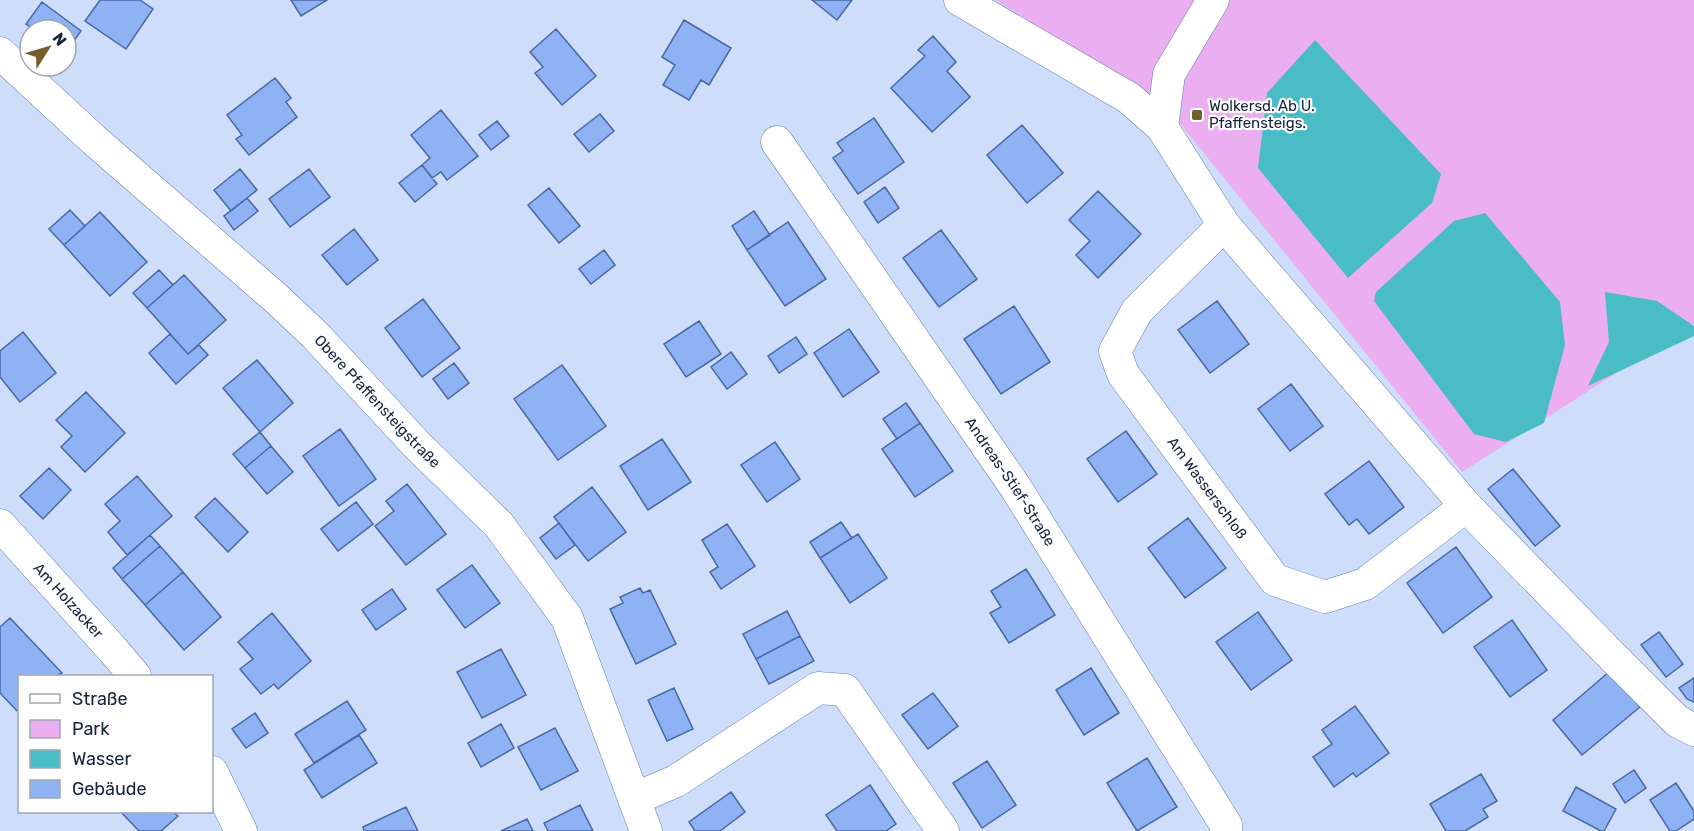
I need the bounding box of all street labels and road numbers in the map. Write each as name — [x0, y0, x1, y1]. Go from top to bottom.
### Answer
street label: Obere Pfaffensteigstraße — [311, 331, 444, 472]
street label: Andreas-Stief-Straße — [961, 414, 1059, 549]
street label: Am Wasserschloß — [1164, 433, 1251, 543]
street label: Am Holzacker — [30, 559, 107, 642]

